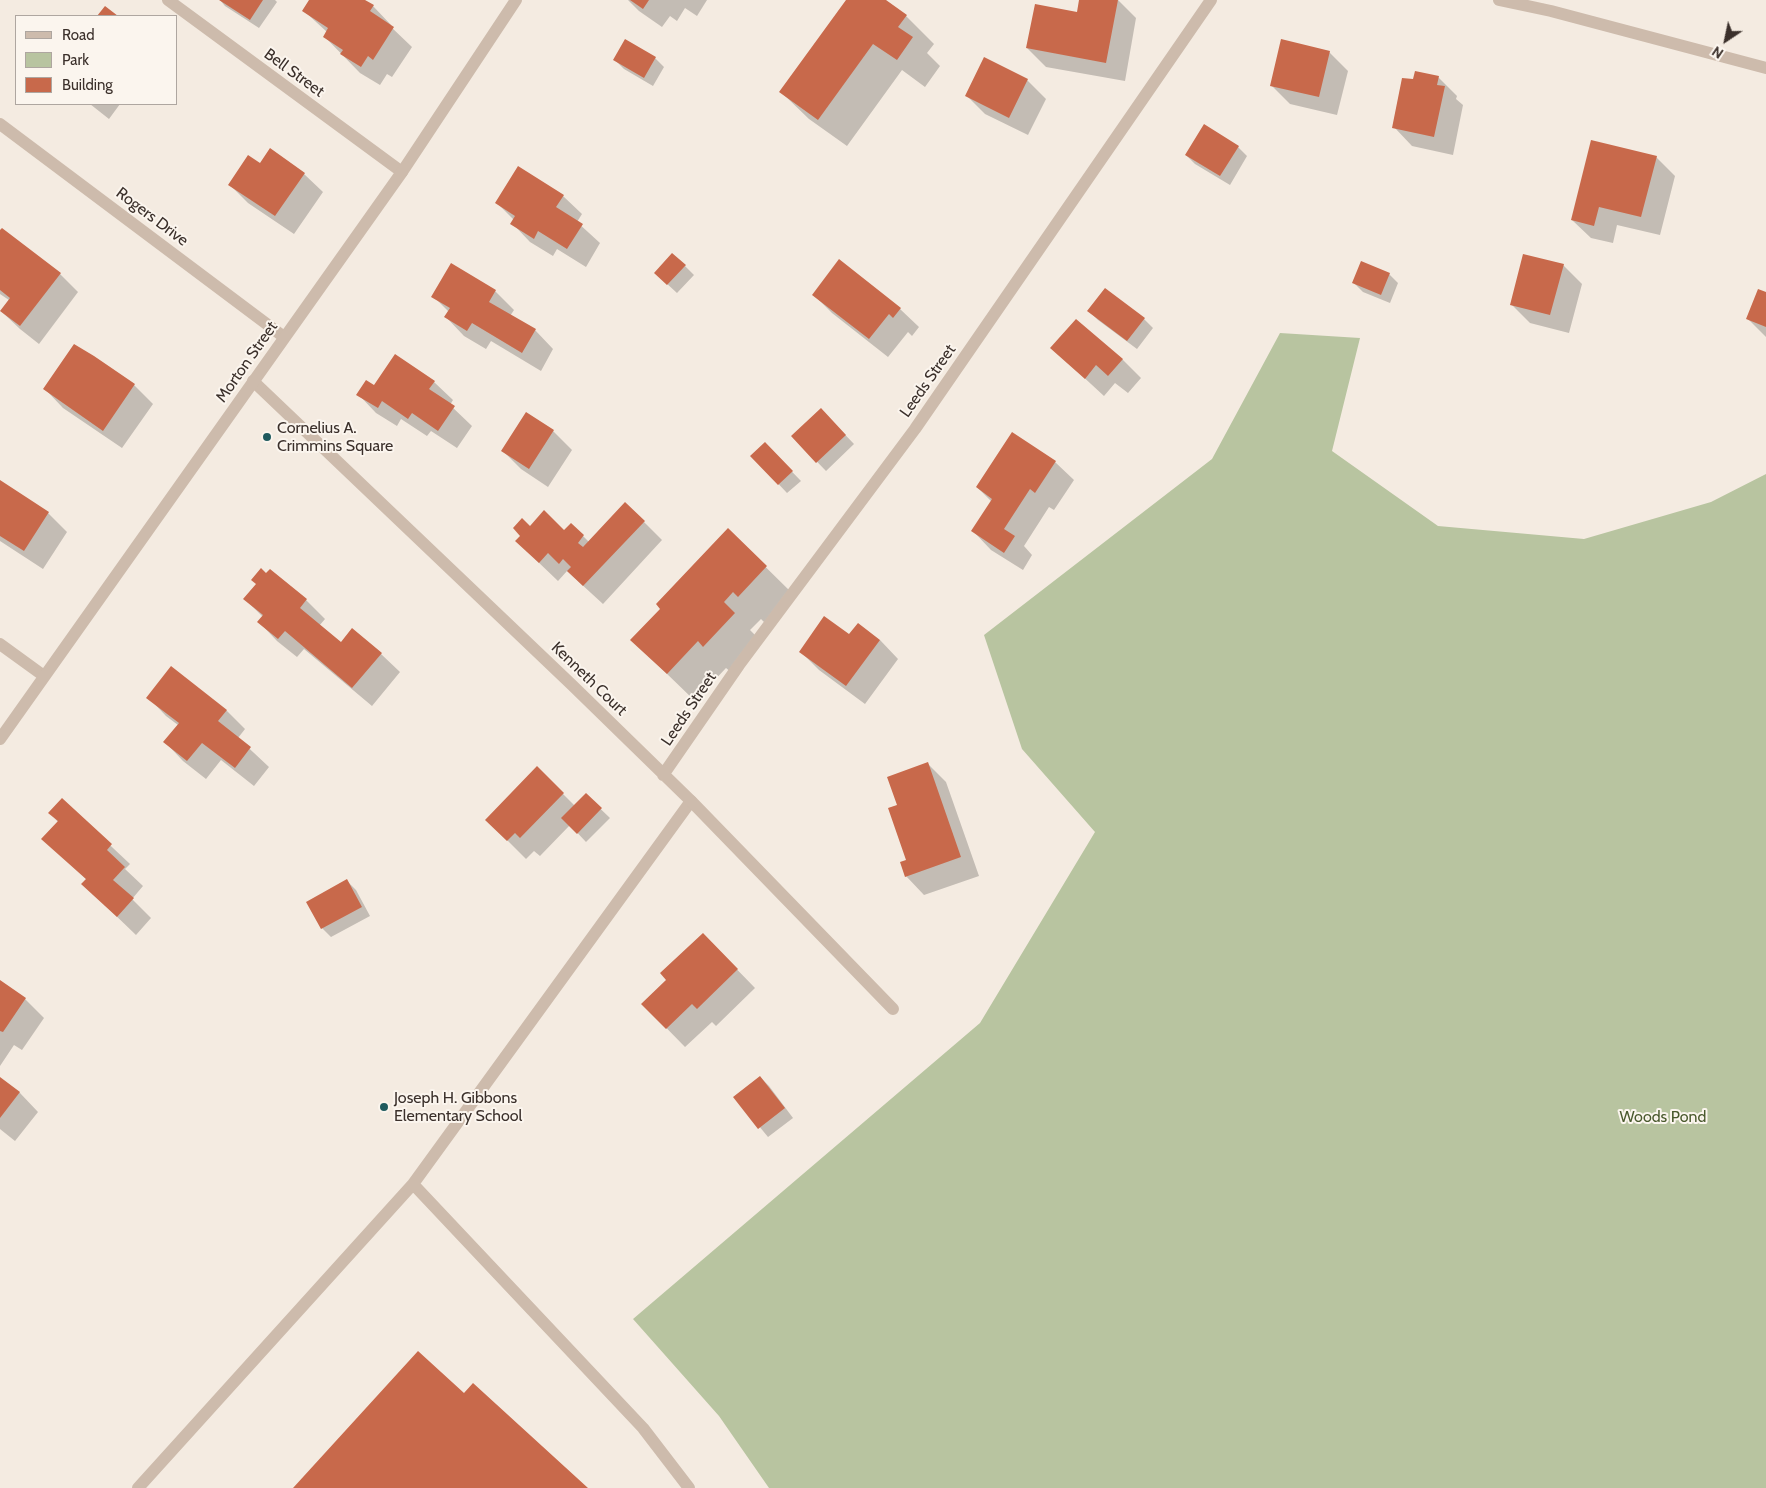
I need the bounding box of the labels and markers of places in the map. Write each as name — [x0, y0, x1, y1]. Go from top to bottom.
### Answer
place label: Cornelius A. Crimmins Square — [277, 418, 393, 456]
marker: Cornelius A. Crimmins Square — [261, 431, 273, 443]
place label: Joseph H. Gibbons Elementary School — [394, 1088, 522, 1126]
marker: Joseph H. Gibbons Elementary School — [378, 1101, 390, 1113]

